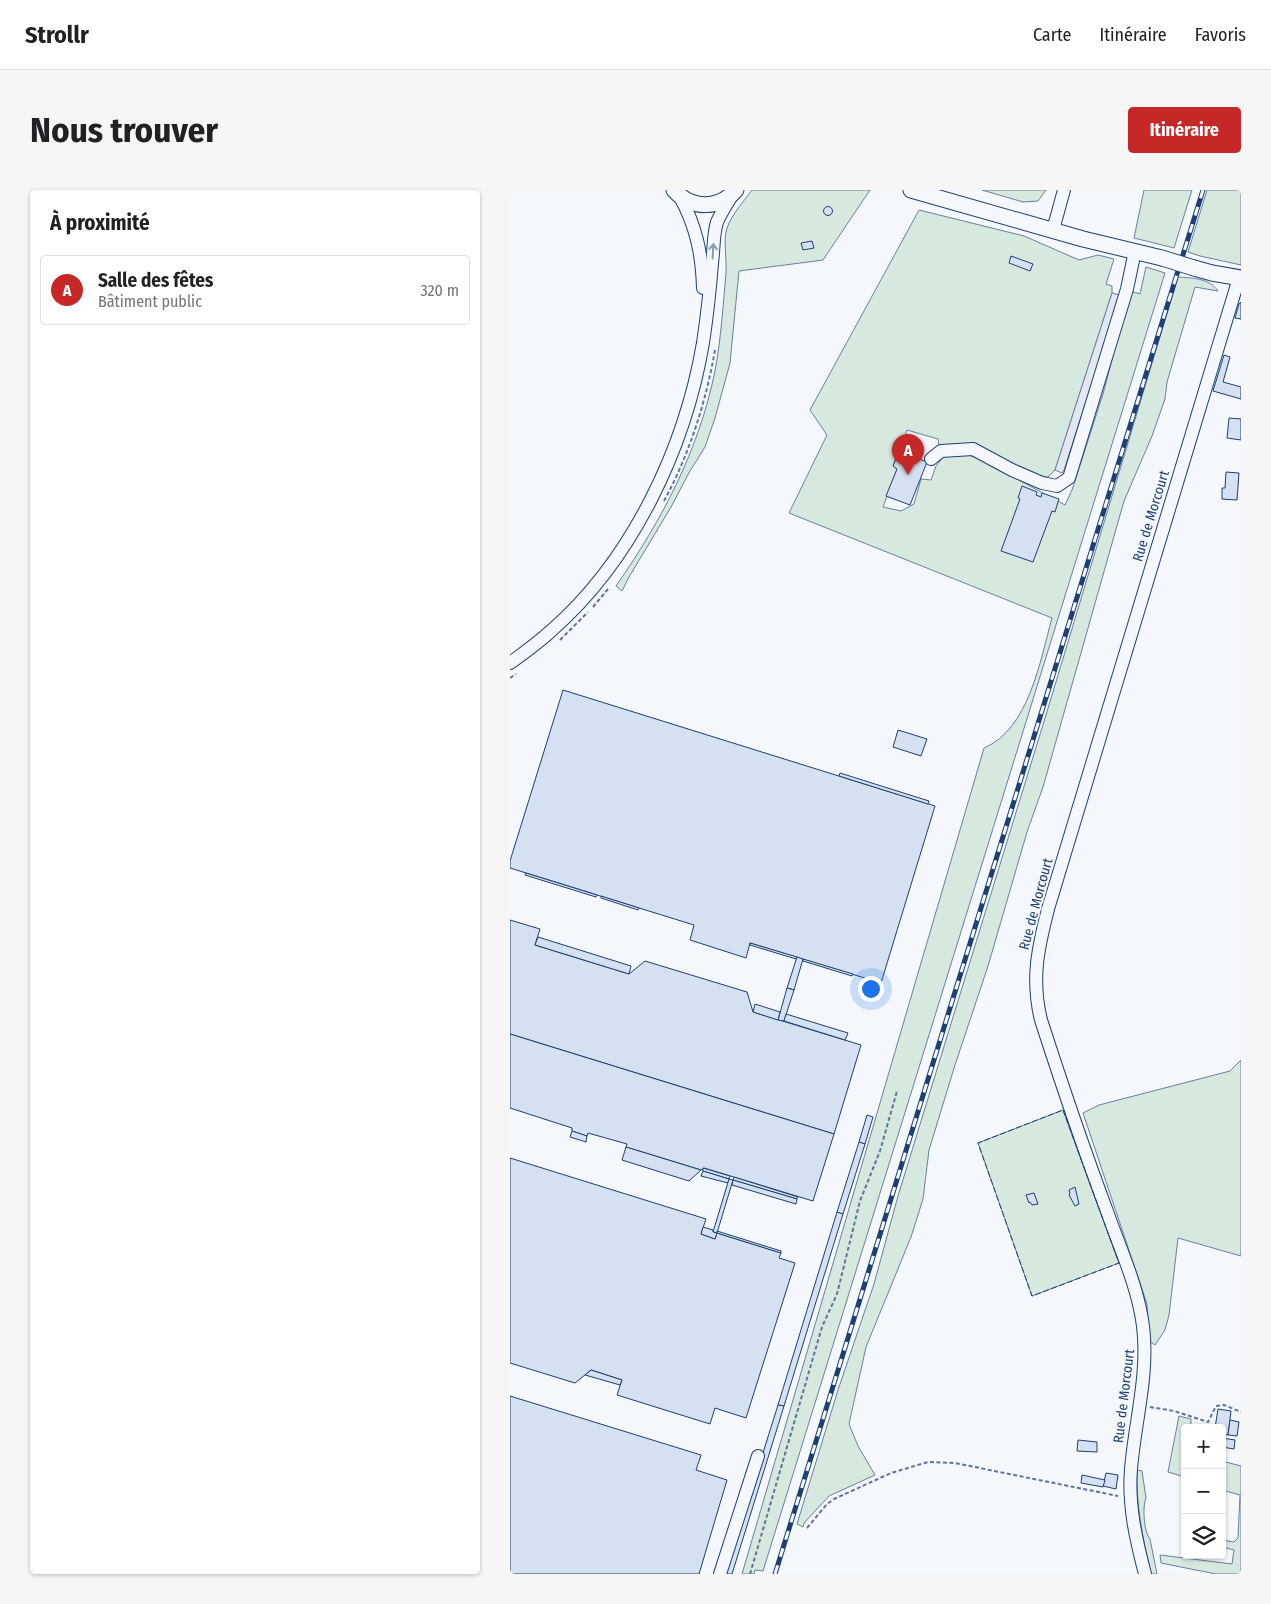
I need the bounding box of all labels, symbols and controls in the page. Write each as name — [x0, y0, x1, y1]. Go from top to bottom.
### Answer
text: Strollr — [25, 21, 89, 49]
text: Carte — [1033, 24, 1071, 46]
text: Itinéraire — [1099, 24, 1167, 46]
text: Favoris — [1195, 24, 1246, 46]
button: Itinéraire — [1128, 107, 1241, 153]
text: Nous trouver — [30, 109, 218, 151]
text: À proximité — [50, 210, 150, 236]
one-way arrow — [709, 243, 718, 259]
text: Salle des fêtes — [98, 269, 213, 292]
text: A — [63, 281, 71, 300]
text: 320 m — [420, 281, 459, 300]
text: Bâtiment public — [98, 292, 202, 311]
pin: A — [892, 434, 924, 475]
street label: Rue de Morcourt — [1129, 468, 1173, 564]
street label: Rue de Morcourt — [1016, 856, 1057, 952]
your location — [858, 976, 884, 1002]
street label: Rue de Morcourt — [1110, 1348, 1138, 1444]
map controls — [1181, 1424, 1226, 1559]
button: + — [1181, 1424, 1226, 1469]
button: − — [1181, 1469, 1226, 1514]
button: layers — [1181, 1514, 1226, 1559]

